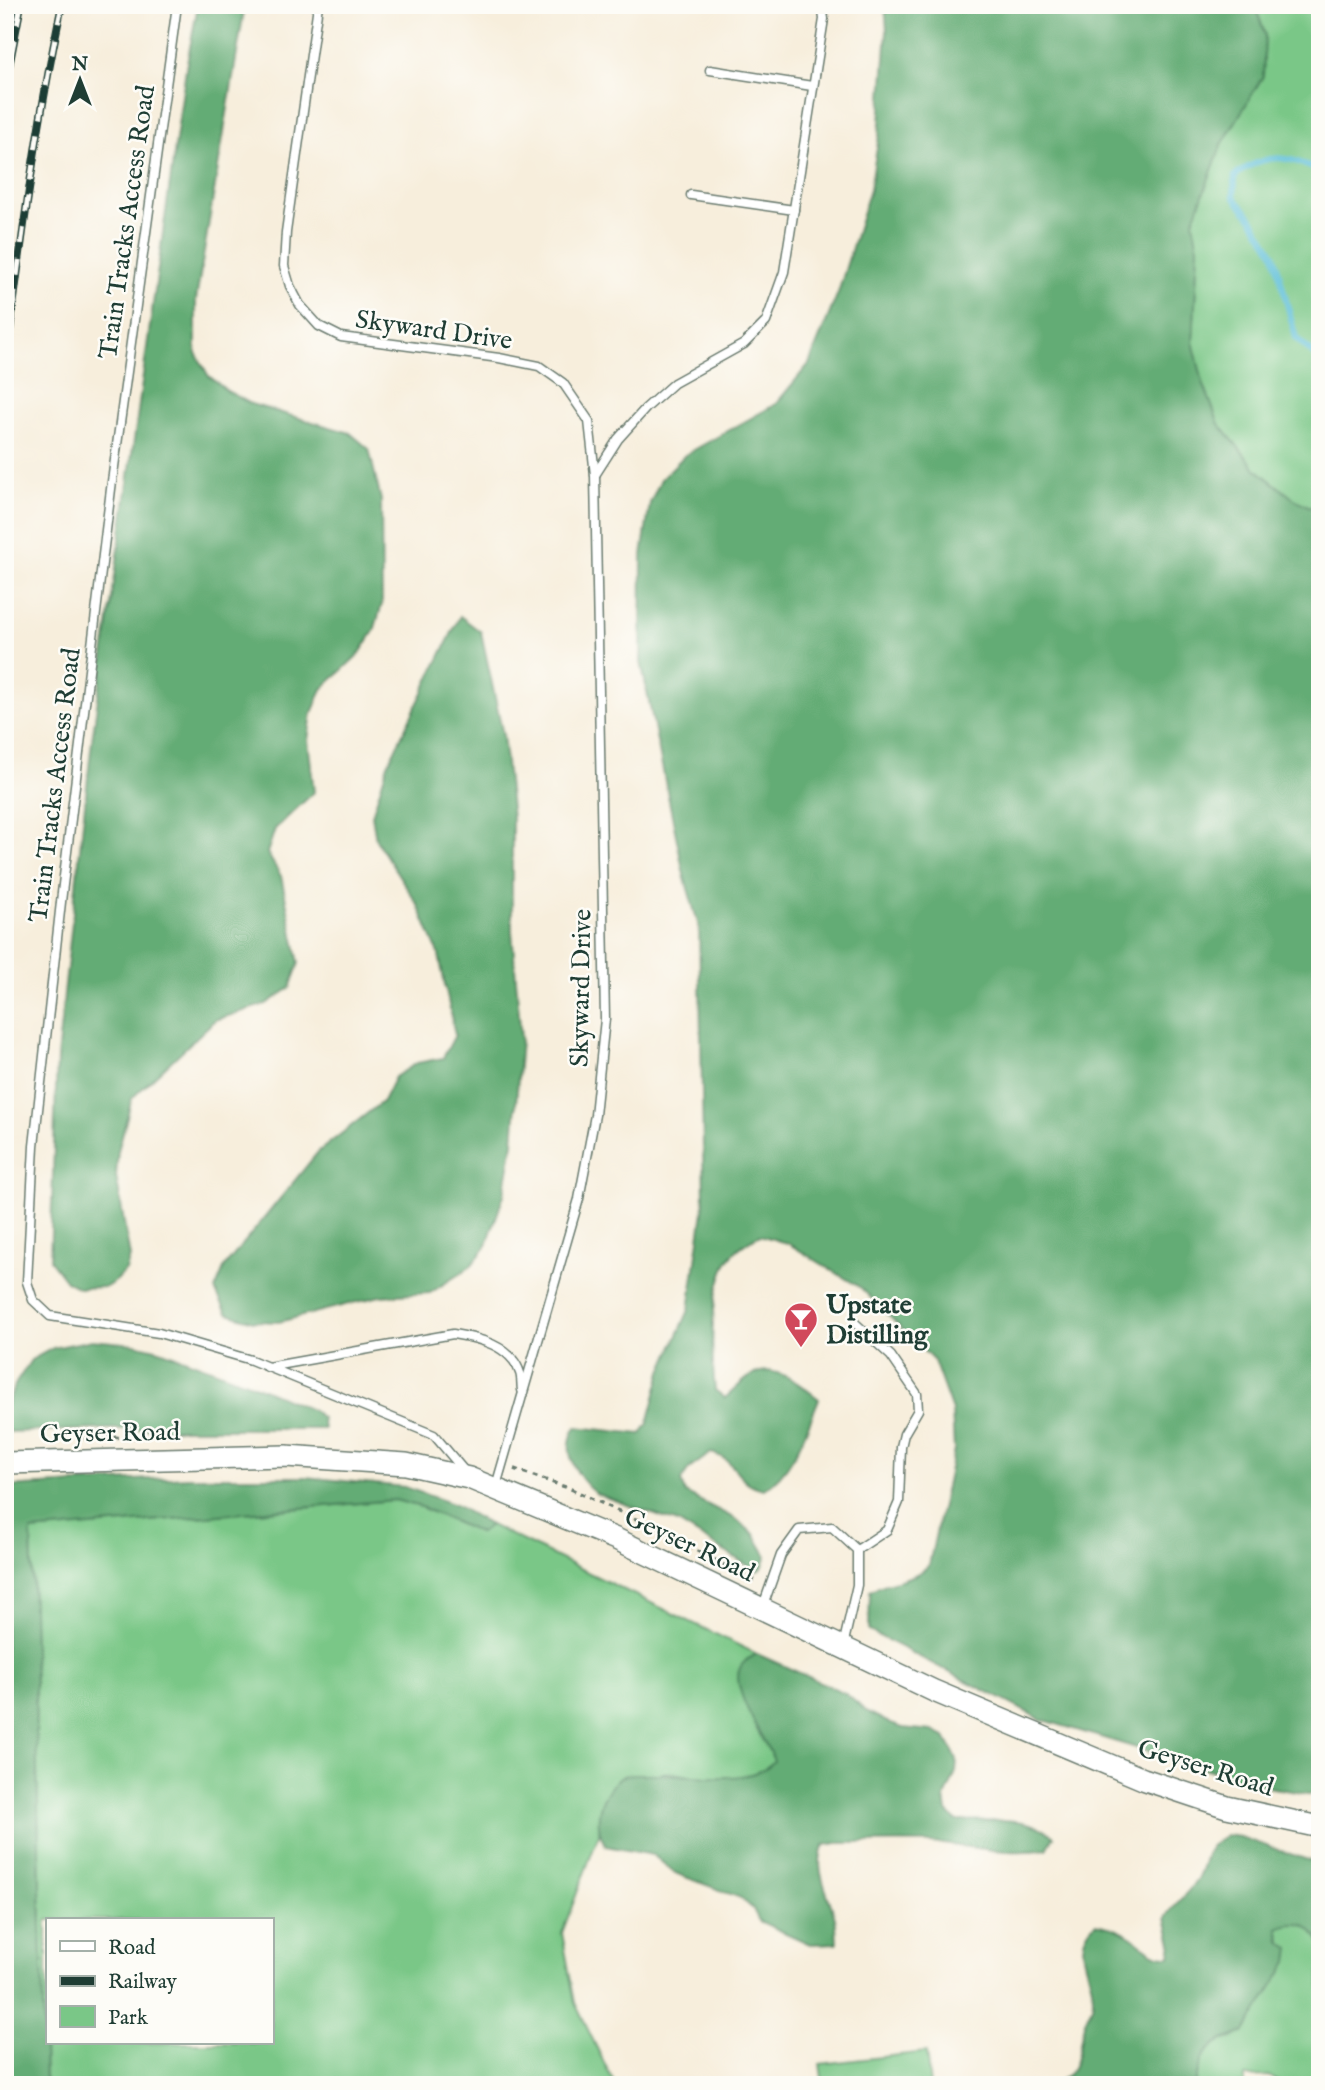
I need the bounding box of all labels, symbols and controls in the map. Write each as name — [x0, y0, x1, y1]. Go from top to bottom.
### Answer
north arrow — [46, 46, 116, 116]
text: N — [71, 53, 89, 77]
street label: Train Tracks Access Road — [92, 83, 163, 361]
street label: Skyward Drive — [353, 303, 514, 358]
street label: Train Tracks Access Road — [22, 646, 89, 924]
street label: Skyward Drive — [564, 909, 599, 1067]
place label: Upstate Distilling — [825, 1289, 929, 1352]
bar icon: Upstate Distilling — [782, 1300, 820, 1349]
street label: Geyser Road — [40, 1416, 181, 1451]
street label: Geyser Road — [619, 1501, 760, 1590]
street label: Geyser Road — [1134, 1732, 1278, 1805]
legend — [46, 1918, 273, 2044]
text: Road — [108, 1935, 156, 1962]
text: Railway — [108, 1969, 178, 1996]
text: Park — [108, 2005, 149, 2032]

